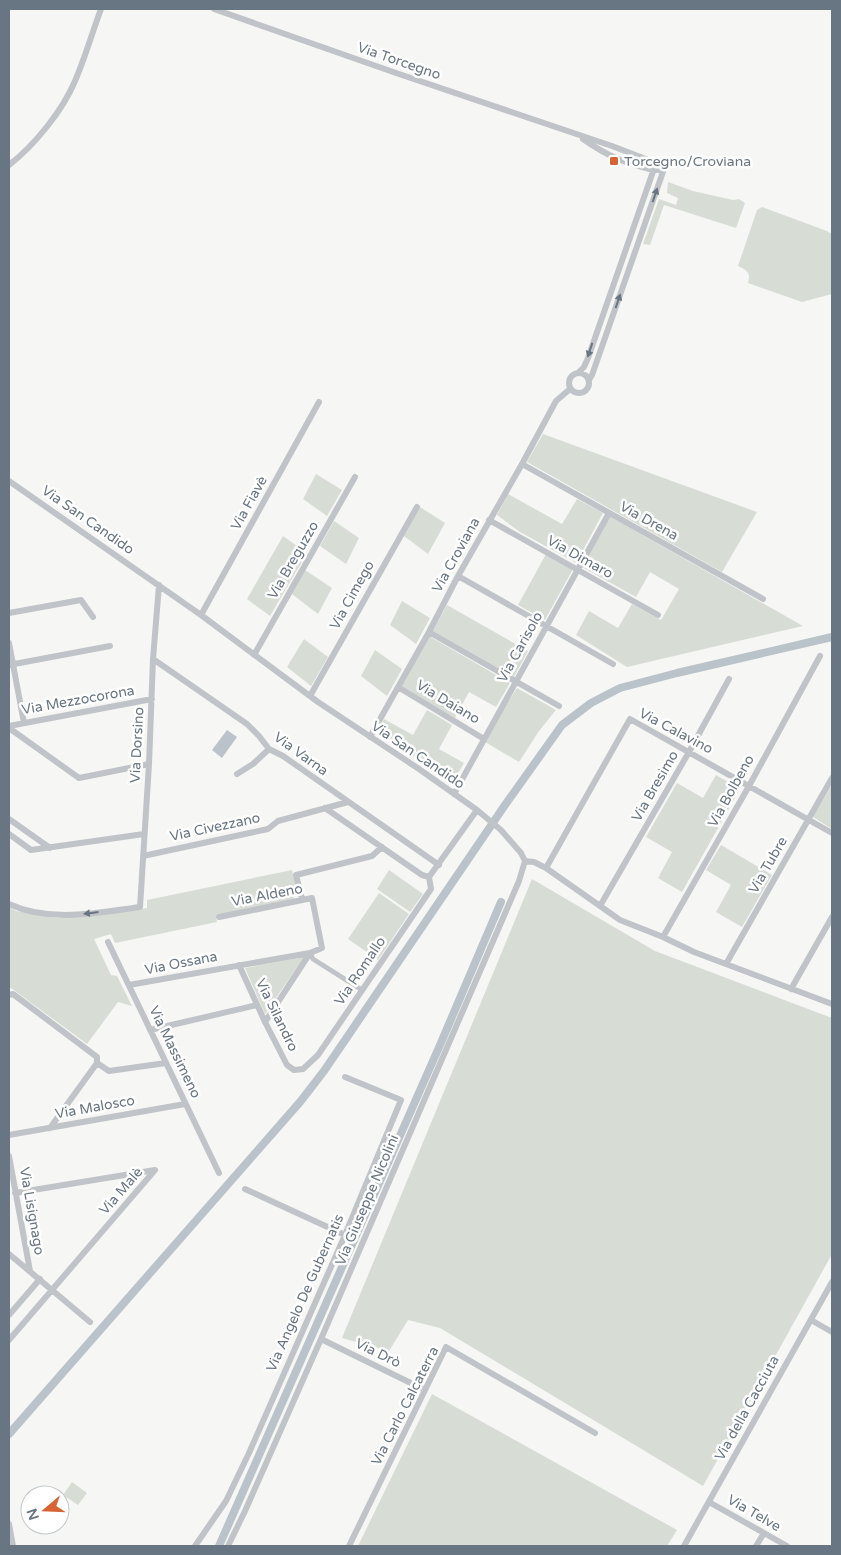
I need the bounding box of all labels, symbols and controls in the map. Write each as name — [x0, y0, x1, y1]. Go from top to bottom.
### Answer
street label: Via Torcegno — [355, 39, 443, 83]
place label: Torcegno/Croviana — [624, 153, 751, 170]
marker: Torcegno/Croviana — [608, 155, 620, 167]
one-way arrow — [651, 187, 659, 202]
one-way arrow — [614, 293, 622, 308]
one-way arrow — [586, 343, 594, 358]
street label: Via Fiavè — [227, 473, 271, 533]
street label: Via San Candido — [38, 482, 138, 558]
street label: Via Drena — [617, 498, 681, 544]
street label: Via Croviana — [428, 515, 484, 595]
street label: Via Breguzzo — [264, 518, 322, 602]
street label: Via Dimaro — [544, 532, 616, 582]
street label: Via Cimego — [326, 558, 378, 632]
street label: Via Carisolo — [494, 609, 546, 685]
street label: Via Daiano — [413, 676, 483, 728]
street label: Via Mezzocorona — [20, 682, 136, 718]
street label: Via Calavino — [636, 704, 716, 758]
street label: Via Dorsino — [127, 707, 147, 783]
street label: Via San Candido — [368, 717, 468, 793]
street label: Via Varna — [270, 729, 332, 779]
street label: Via Bresimo — [628, 748, 682, 824]
street label: Via Bolbeno — [704, 752, 758, 830]
street label: Via Civezzano — [168, 809, 262, 845]
street label: Via Tubre — [745, 834, 791, 896]
street label: Via Aldeno — [230, 880, 304, 910]
one-way arrow — [83, 909, 99, 917]
street label: Via Romallo — [331, 933, 389, 1009]
street label: Via Ossana — [143, 948, 219, 978]
street label: Via Silandro — [252, 976, 302, 1054]
street label: Via Massimeno — [145, 1003, 205, 1101]
street label: Via Malosco — [54, 1092, 136, 1122]
street label: Via Giuseppe Nicolini — [332, 1132, 402, 1268]
street label: Via Malè — [96, 1164, 146, 1218]
street label: Via Lisignago — [16, 1166, 48, 1256]
street label: Via Angelo De Gubernatis — [263, 1211, 348, 1374]
street label: Via Drò — [352, 1335, 404, 1371]
street label: Via Carlo Calcaterra — [368, 1344, 442, 1468]
street label: Via della Cacciuta — [711, 1352, 783, 1464]
north arrow — [20, 1485, 70, 1535]
street label: Via Telve — [724, 1491, 784, 1535]
text: N — [23, 1506, 43, 1522]

